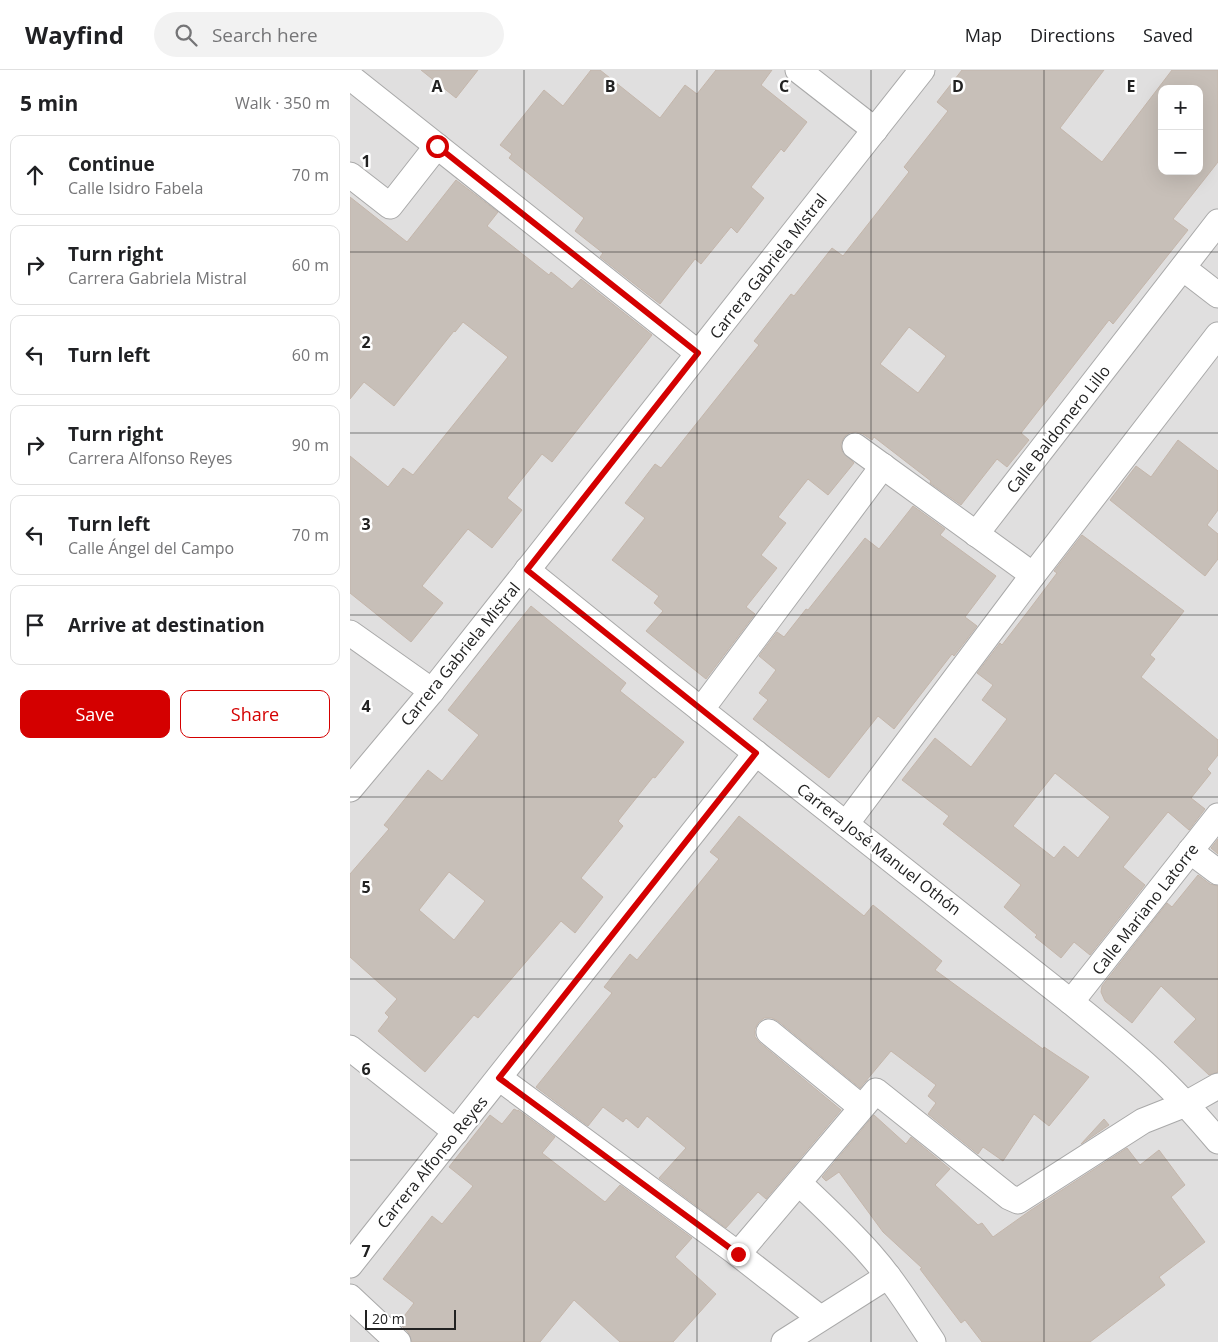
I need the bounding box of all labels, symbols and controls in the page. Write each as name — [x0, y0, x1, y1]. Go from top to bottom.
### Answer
search box — [154, 12, 504, 57]
text: Wayfind — [25, 18, 124, 51]
icon: search — [172, 21, 200, 49]
text: Search here — [212, 22, 318, 48]
text: Map — [965, 23, 1002, 47]
text: Directions — [1030, 23, 1115, 47]
text: Saved — [1143, 23, 1193, 47]
text: A — [431, 75, 443, 97]
text: B — [605, 75, 615, 97]
text: C — [779, 75, 789, 97]
text: D — [952, 75, 964, 97]
text: E — [1127, 75, 1136, 97]
map controls — [1158, 85, 1203, 175]
button: + — [1158, 85, 1203, 130]
text: 5 min — [20, 89, 78, 117]
text: Walk · 350 m — [235, 92, 330, 114]
button: − — [1158, 130, 1203, 175]
route start — [426, 135, 449, 158]
text: 1 — [361, 150, 371, 172]
text: Continue — [68, 151, 155, 177]
icon: ahead — [21, 161, 49, 189]
text: 70 m — [292, 164, 329, 186]
text: Calle Isidro Fabela — [68, 177, 203, 199]
street label: Carrera Gabriela Mistral — [704, 189, 832, 343]
text: Turn right — [68, 241, 163, 267]
icon: right — [21, 251, 49, 279]
text: 60 m — [292, 254, 329, 276]
text: Carrera Gabriela Mistral — [68, 267, 247, 289]
text: 2 — [361, 331, 371, 353]
icon: left — [21, 341, 49, 369]
text: Turn left — [68, 342, 150, 368]
text: 60 m — [292, 344, 329, 366]
street label: Calle Baldomero Lillo — [1001, 360, 1115, 498]
text: Turn right — [68, 421, 163, 447]
icon: right — [21, 431, 49, 459]
text: 90 m — [292, 434, 329, 456]
text: Carrera Alfonso Reyes — [68, 447, 232, 469]
text: Turn left — [68, 511, 150, 537]
text: 3 — [361, 513, 371, 535]
icon: left — [21, 521, 49, 549]
text: 70 m — [292, 524, 329, 546]
text: Calle Ángel del Campo — [68, 537, 234, 559]
street label: Carrera Gabriela Mistral — [395, 578, 525, 730]
icon: arrive — [21, 611, 49, 639]
text: Arrive at destination — [68, 612, 265, 638]
button: Save — [20, 690, 170, 738]
button: Share — [180, 690, 330, 738]
text: 4 — [361, 695, 371, 717]
street label: Carrera José Manuel Othón — [792, 778, 966, 920]
street label: Calle Mariano Latorre — [1087, 839, 1203, 979]
text: 5 — [361, 876, 371, 898]
text: 6 — [361, 1058, 371, 1080]
street label: Carrera Alfonso Reyes — [372, 1091, 492, 1233]
text: 7 — [361, 1240, 371, 1262]
route end — [727, 1243, 750, 1266]
scale bar — [365, 1307, 456, 1330]
text: 20 m — [372, 1309, 405, 1328]

